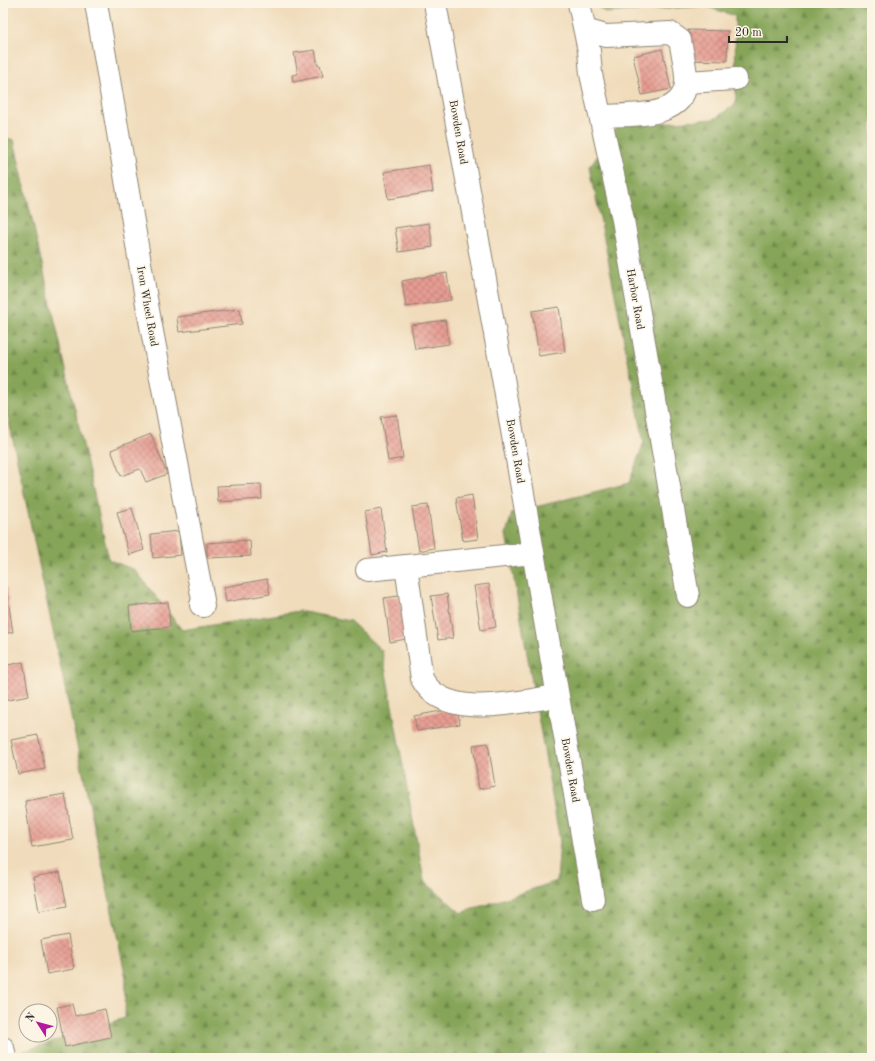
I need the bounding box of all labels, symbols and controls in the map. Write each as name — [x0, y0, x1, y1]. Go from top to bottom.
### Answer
scale bar — [729, 18, 787, 44]
text: 20 m — [735, 27, 762, 39]
street label: Bowden Road — [446, 99, 469, 166]
street label: Iron Wheel Road — [134, 265, 159, 348]
street label: Harbor Road — [624, 268, 645, 331]
street label: Bowden Road — [503, 418, 526, 485]
street label: Bowden Road — [558, 737, 581, 804]
north arrow — [18, 1003, 58, 1043]
text: N — [24, 1011, 38, 1025]

